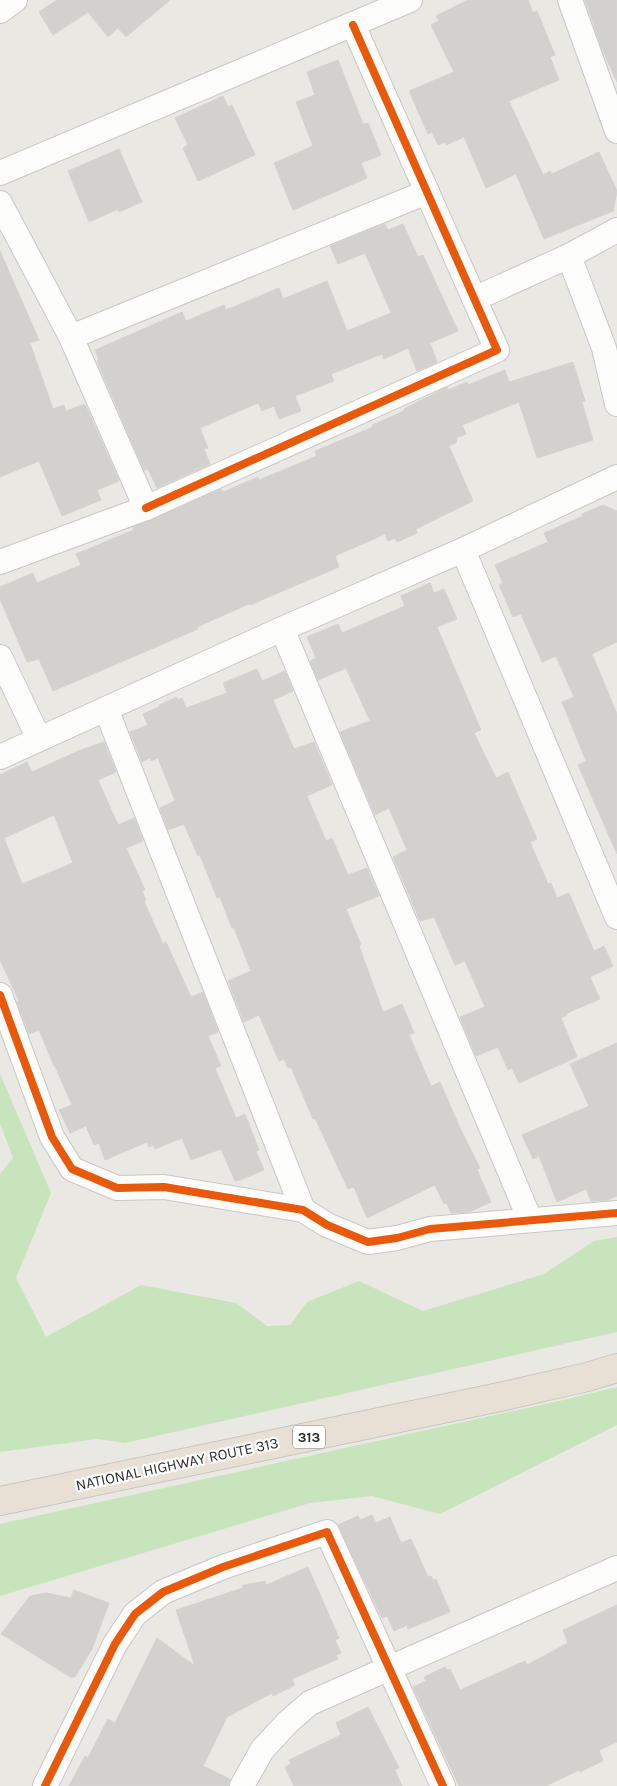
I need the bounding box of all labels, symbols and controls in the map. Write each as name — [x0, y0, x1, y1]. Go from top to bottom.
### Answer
road number: 313 — [293, 1425, 325, 1448]
street label: NATIONAL HIGHWAY ROUTE 313 — [74, 1434, 280, 1494]

